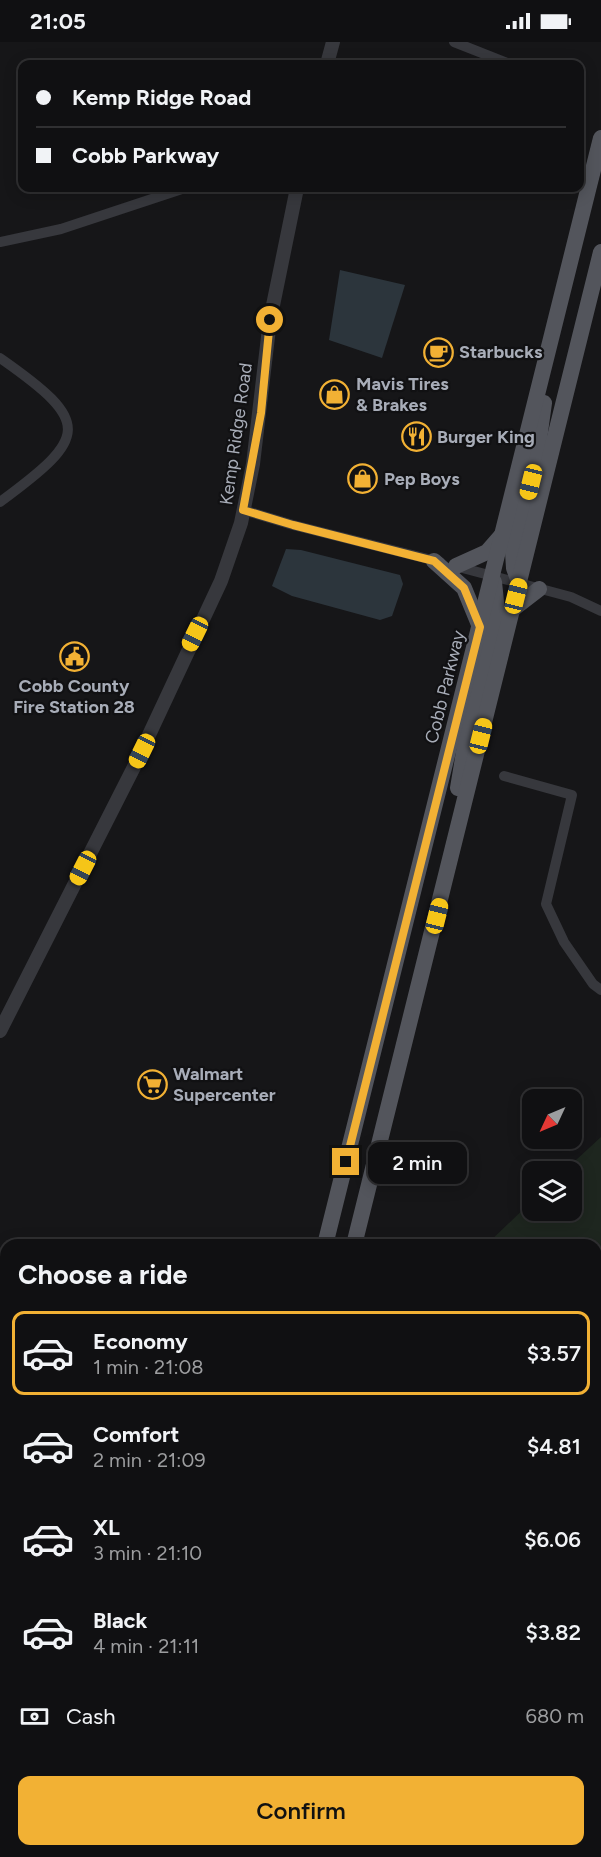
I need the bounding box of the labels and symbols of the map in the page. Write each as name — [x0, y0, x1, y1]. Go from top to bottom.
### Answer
route start — [256, 306, 283, 333]
cafe icon: Starbucks — [422, 336, 454, 368]
place label: Starbucks — [459, 341, 543, 363]
street label: Kemp Ridge Road — [215, 362, 257, 506]
place label: Mavis Tires & Brakes — [356, 373, 449, 416]
shop icon: Mavis Tires & Brakes — [319, 378, 351, 410]
restaurant icon: Burger King — [400, 421, 432, 453]
place label: Burger King — [437, 426, 535, 448]
car — [518, 462, 544, 502]
shop icon: Pep Boys — [347, 463, 379, 495]
place label: Pep Boys — [384, 468, 460, 490]
car — [503, 576, 529, 616]
car — [179, 614, 211, 654]
street label: Cobb Parkway — [420, 628, 470, 746]
public building icon: Cobb County Fire Station 28 — [58, 641, 90, 673]
place label: Cobb County Fire Station 28 — [13, 675, 135, 718]
car — [468, 716, 494, 756]
car — [126, 731, 158, 771]
car — [67, 848, 99, 888]
car — [424, 896, 450, 936]
place label: Walmart Supercenter — [173, 1063, 276, 1106]
supermarket icon: Walmart Supercenter — [136, 1068, 168, 1100]
north arrow — [522, 1089, 582, 1149]
callout: 2 min — [367, 1141, 466, 1183]
route end — [332, 1148, 359, 1175]

